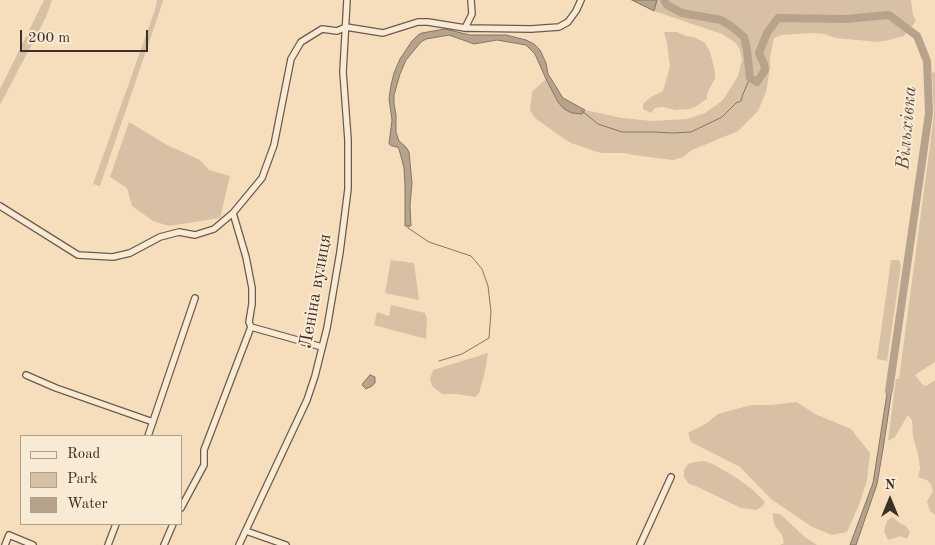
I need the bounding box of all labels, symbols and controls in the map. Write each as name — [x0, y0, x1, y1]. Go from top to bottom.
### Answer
scale bar — [22, 20, 150, 52]
text: 200 m — [28, 31, 70, 46]
water label: Вільхівка — [892, 85, 922, 171]
street label: Леніна вулиця — [295, 232, 337, 350]
legend — [20, 435, 182, 525]
text: Road — [67, 447, 100, 462]
text: Park — [67, 472, 98, 487]
north arrow — [865, 475, 915, 525]
text: N — [885, 478, 895, 492]
text: Water — [67, 497, 108, 512]

